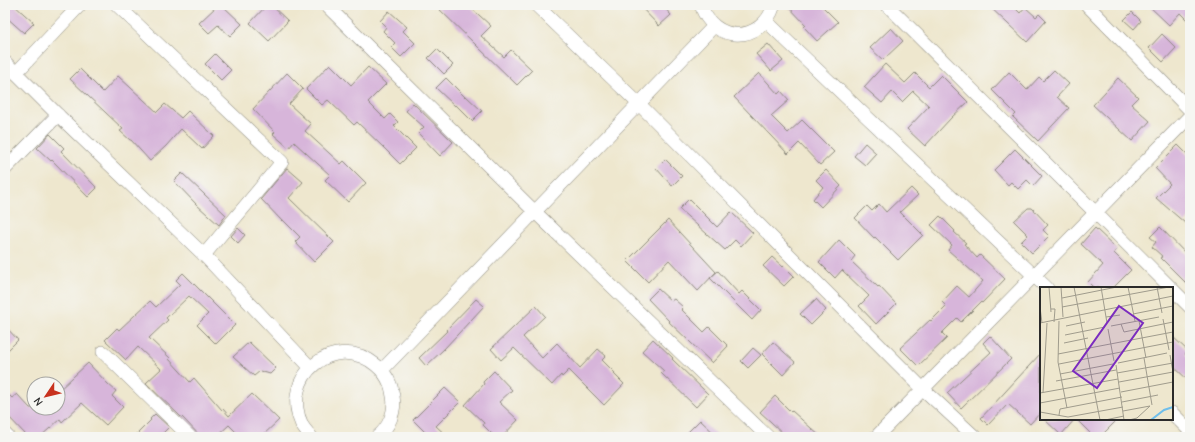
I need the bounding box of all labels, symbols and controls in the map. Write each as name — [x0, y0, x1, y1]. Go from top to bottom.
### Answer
inset map — [1040, 287, 1173, 420]
north arrow — [26, 376, 66, 416]
text: N — [31, 395, 46, 408]

